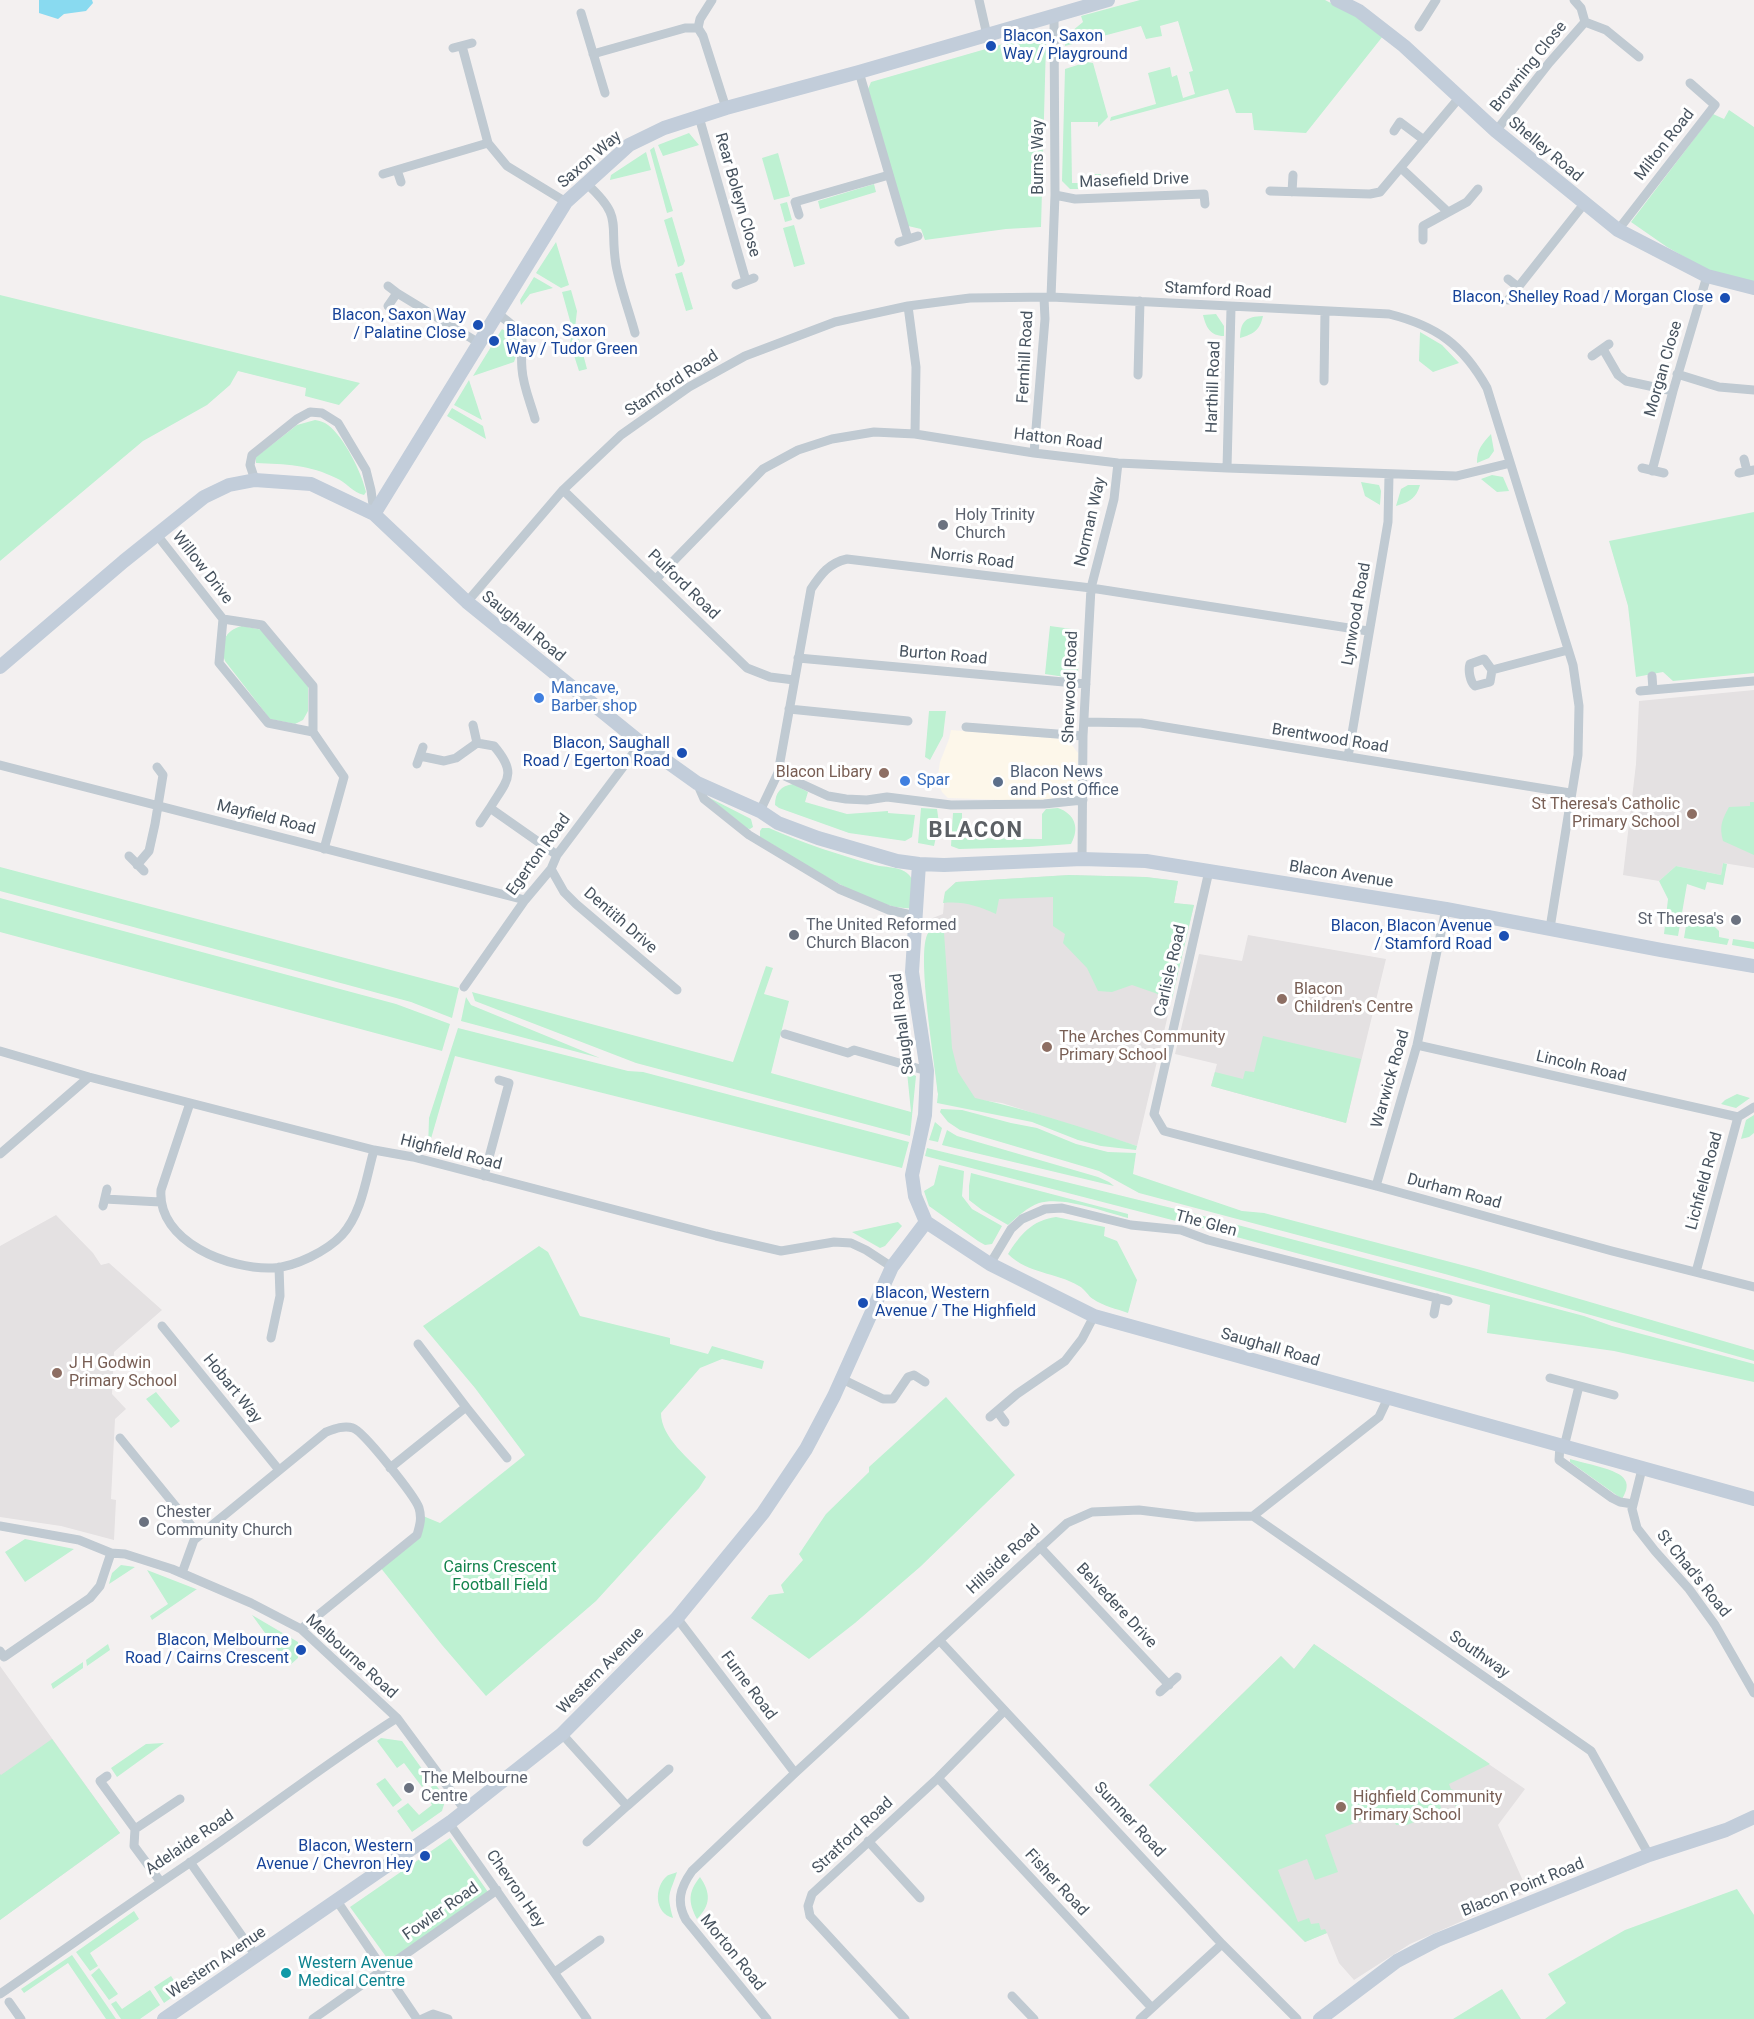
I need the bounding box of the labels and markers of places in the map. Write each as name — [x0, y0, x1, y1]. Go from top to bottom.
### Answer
place label: Blacon, Saxon Way / Playground — [1003, 27, 1128, 65]
marker: Blacon, Saxon Way / Playground — [984, 39, 998, 53]
place label: Blacon, Shelley Road / Morgan Close — [1452, 288, 1713, 308]
marker: Blacon, Shelley Road / Morgan Close — [1718, 291, 1732, 305]
place label: Blacon, Saxon Way / Palatine Close — [332, 306, 466, 344]
marker: Blacon, Saxon Way / Palatine Close — [471, 318, 485, 332]
place label: Blacon, Saxon Way / Tudor Green — [506, 322, 638, 360]
marker: Blacon, Saxon Way / Tudor Green — [487, 334, 501, 348]
place label: Holy Trinity Church — [955, 506, 1035, 544]
marker: Holy Trinity Church — [936, 518, 950, 532]
place label: Mancave, Barber shop — [551, 679, 637, 717]
marker: Mancave, Barber shop — [532, 691, 546, 705]
place label: Blacon, Saughall Road / Egerton Road — [523, 734, 670, 772]
marker: Blacon, Saughall Road / Egerton Road — [675, 746, 689, 760]
place label: Blacon Libary — [776, 763, 872, 783]
place label: Blacon News and Post Office — [1010, 763, 1119, 801]
marker: Blacon Libary — [877, 766, 891, 780]
place label: Spar — [917, 771, 950, 791]
marker: Spar — [898, 774, 912, 788]
marker: Blacon News and Post Office — [991, 775, 1005, 789]
place label: St Theresa's Catholic Primary School — [1531, 795, 1680, 833]
marker: St Theresa's Catholic Primary School — [1685, 807, 1699, 821]
place label: St Theresa's — [1638, 910, 1724, 930]
marker: St Theresa's — [1729, 913, 1743, 927]
place label: The United Reformed Church Blacon — [806, 916, 957, 954]
place label: Blacon, Blacon Avenue / Stamford Road — [1331, 917, 1492, 955]
marker: The United Reformed Church Blacon — [787, 928, 801, 942]
marker: Blacon, Blacon Avenue / Stamford Road — [1497, 929, 1511, 943]
place label: Blacon Children's Centre — [1294, 980, 1413, 1018]
marker: Blacon Children's Centre — [1275, 992, 1289, 1006]
place label: The Arches Community Primary School — [1059, 1028, 1225, 1066]
marker: The Arches Community Primary School — [1040, 1040, 1054, 1054]
place label: Blacon, Western Avenue / The Highfield — [875, 1284, 1036, 1322]
marker: Blacon, Western Avenue / The Highfield — [856, 1296, 870, 1310]
place label: J H Godwin Primary School — [69, 1354, 177, 1392]
marker: J H Godwin Primary School — [50, 1366, 64, 1380]
place label: Chester Community Church — [156, 1503, 292, 1541]
marker: Chester Community Church — [137, 1515, 151, 1529]
place label: Blacon, Melbourne Road / Cairns Crescent — [125, 1631, 289, 1669]
marker: Blacon, Melbourne Road / Cairns Crescent — [294, 1643, 308, 1657]
place label: The Melbourne Centre — [421, 1769, 528, 1807]
marker: The Melbourne Centre — [402, 1781, 416, 1795]
place label: Highfield Community Primary School — [1353, 1788, 1502, 1826]
marker: Highfield Community Primary School — [1334, 1800, 1348, 1814]
place label: Blacon, Western Avenue / Chevron Hey — [256, 1837, 413, 1875]
marker: Blacon, Western Avenue / Chevron Hey — [418, 1849, 432, 1863]
place label: Western Avenue Medical Centre — [298, 1954, 413, 1992]
marker: Western Avenue Medical Centre — [279, 1966, 293, 1980]

